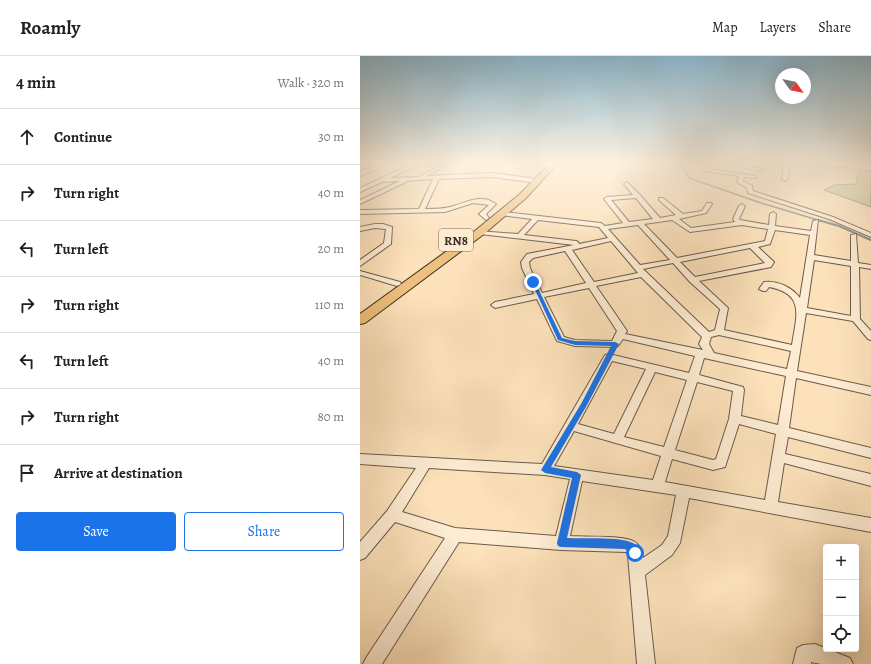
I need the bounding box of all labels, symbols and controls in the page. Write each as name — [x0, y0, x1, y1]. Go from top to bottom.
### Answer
text: Roamly — [20, 15, 80, 41]
text: Map — [712, 18, 738, 37]
text: Layers — [760, 18, 796, 37]
text: Share — [818, 18, 851, 37]
north arrow — [775, 68, 811, 104]
text: 4 min — [16, 71, 56, 94]
text: Walk · 320 m — [278, 74, 344, 91]
icon: ahead — [16, 126, 38, 148]
text: Continue — [54, 127, 112, 147]
text: 30 m — [318, 128, 344, 145]
icon: right — [16, 182, 38, 204]
text: Turn right — [54, 183, 119, 203]
text: 40 m — [318, 184, 344, 201]
road number: RN8 — [439, 229, 473, 251]
icon: left — [16, 238, 38, 260]
text: Turn left — [54, 239, 109, 259]
text: 20 m — [318, 240, 344, 257]
route end — [524, 273, 542, 291]
icon: right — [16, 294, 38, 316]
text: Turn right — [54, 295, 119, 315]
text: 110 m — [315, 296, 344, 313]
icon: left — [16, 350, 38, 372]
text: Turn left — [54, 351, 109, 371]
text: 40 m — [318, 352, 344, 369]
icon: right — [16, 406, 38, 428]
text: Turn right — [54, 407, 119, 427]
text: 80 m — [317, 408, 344, 425]
icon: arrive — [16, 462, 38, 484]
text: Arrive at destination — [54, 463, 183, 483]
button: Save — [16, 512, 176, 551]
button: Share — [184, 512, 344, 551]
route start — [626, 544, 644, 562]
map controls — [823, 544, 859, 652]
button: + — [823, 544, 859, 580]
button: − — [823, 580, 859, 616]
button: locate — [823, 616, 859, 652]

